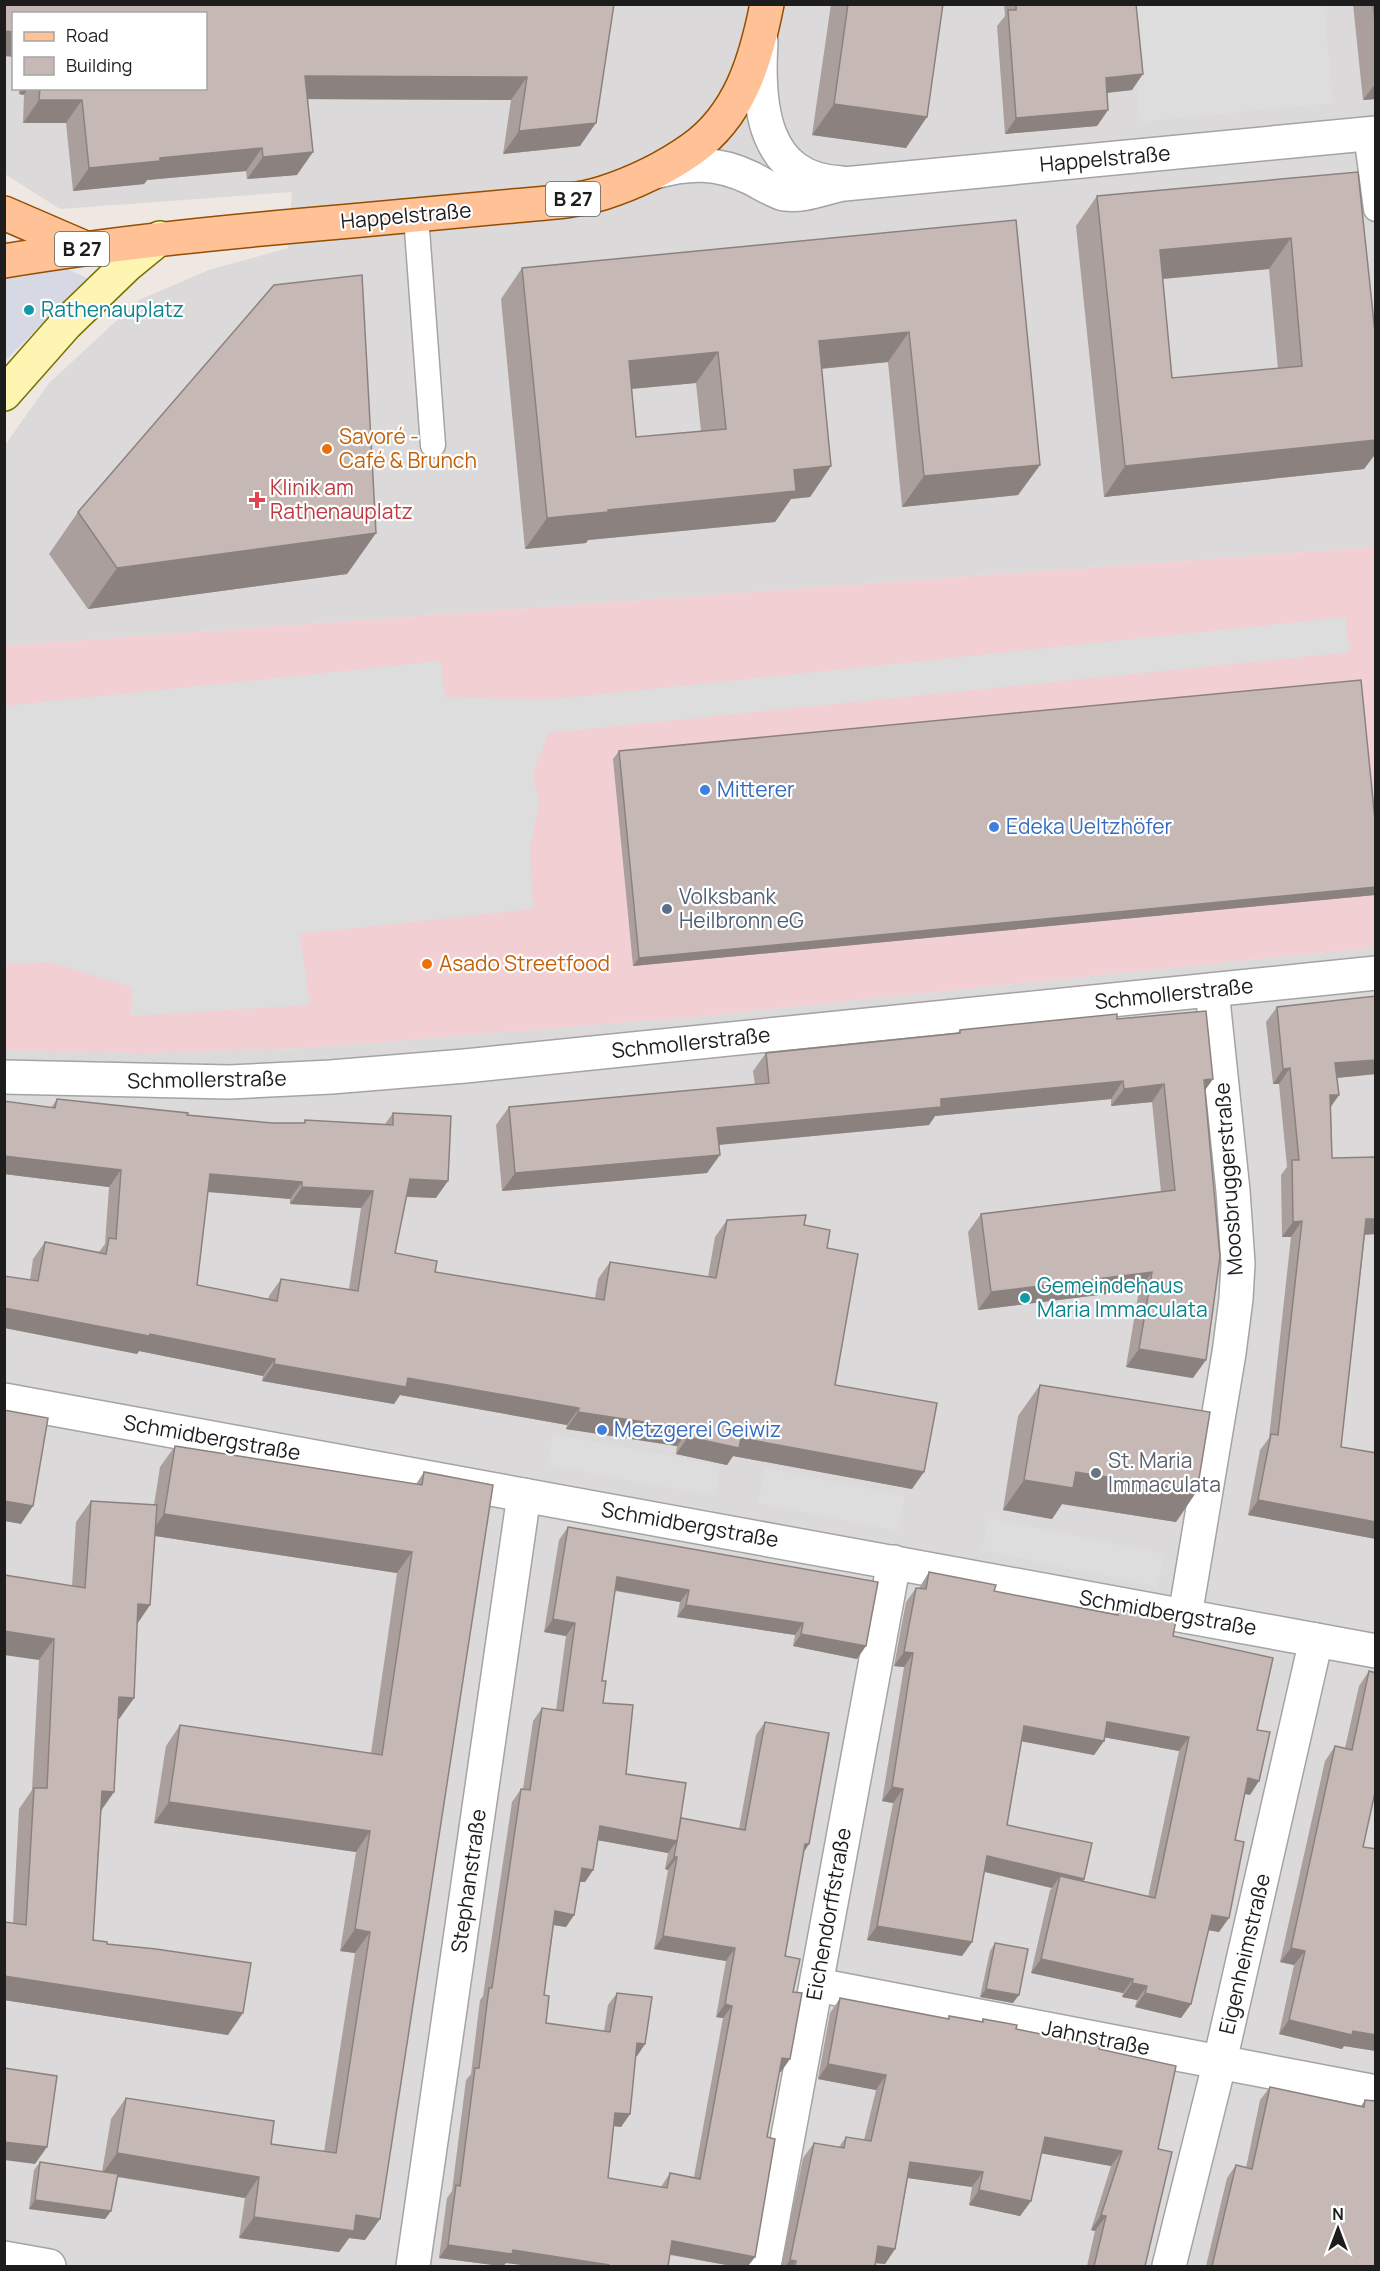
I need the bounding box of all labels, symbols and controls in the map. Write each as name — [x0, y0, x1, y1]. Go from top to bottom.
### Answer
legend — [12, 12, 207, 90]
text: Road — [66, 23, 109, 47]
text: Building — [66, 53, 132, 77]
street label: Happelstraße — [1038, 138, 1171, 178]
road number: B 27 — [546, 182, 600, 216]
street label: Happelstraße — [339, 195, 472, 235]
road number: B 27 — [55, 232, 109, 266]
place label: Rathenauplatz — [41, 295, 184, 323]
marker: Rathenauplatz — [22, 303, 36, 317]
place label: Savoré - Café & Brunch — [339, 422, 477, 474]
marker: Savoré - Café & Brunch — [320, 442, 334, 456]
place label: Klinik am Rathenauplatz — [270, 473, 413, 525]
marker: Klinik am Rathenauplatz — [248, 491, 266, 509]
place label: Mitterer — [717, 775, 795, 803]
marker: Mitterer — [698, 783, 712, 797]
place label: Edeka Ueltzhöfer — [1006, 812, 1173, 840]
marker: Edeka Ueltzhöfer — [987, 820, 1001, 834]
place label: Volksbank Heilbronn eG — [679, 882, 804, 934]
marker: Volksbank Heilbronn eG — [660, 902, 674, 916]
place label: Asado Streetfood — [439, 949, 610, 977]
marker: Asado Streetfood — [420, 957, 434, 971]
street label: Schmollerstraße — [1093, 971, 1255, 1015]
street label: Schmollerstraße — [610, 1020, 772, 1064]
street label: Schmollerstraße — [127, 1064, 287, 1094]
street label: Moosbruggerstraße — [1207, 1082, 1249, 1276]
place label: Gemeindehaus Maria Immaculata — [1037, 1271, 1208, 1323]
marker: Gemeindehaus Maria Immaculata — [1018, 1291, 1032, 1305]
street label: Schmidbergstraße — [121, 1408, 303, 1466]
place label: Metzgerei Geiwiz — [614, 1415, 781, 1443]
marker: Metzgerei Geiwiz — [595, 1423, 609, 1437]
place label: St. Maria Immaculata — [1108, 1446, 1221, 1498]
marker: St. Maria Immaculata — [1089, 1466, 1103, 1480]
street label: Schmidbergstraße — [599, 1495, 781, 1553]
street label: Schmidbergstraße — [1077, 1583, 1259, 1641]
street label: Stephanstraße — [444, 1807, 492, 1955]
street label: Eichendorffstraße — [799, 1825, 857, 2002]
street label: Eigenheimstraße — [1212, 1871, 1276, 2037]
street label: Jahnstraße — [1040, 2013, 1153, 2061]
north arrow — [1308, 2199, 1368, 2259]
text: N — [1332, 2203, 1344, 2225]

